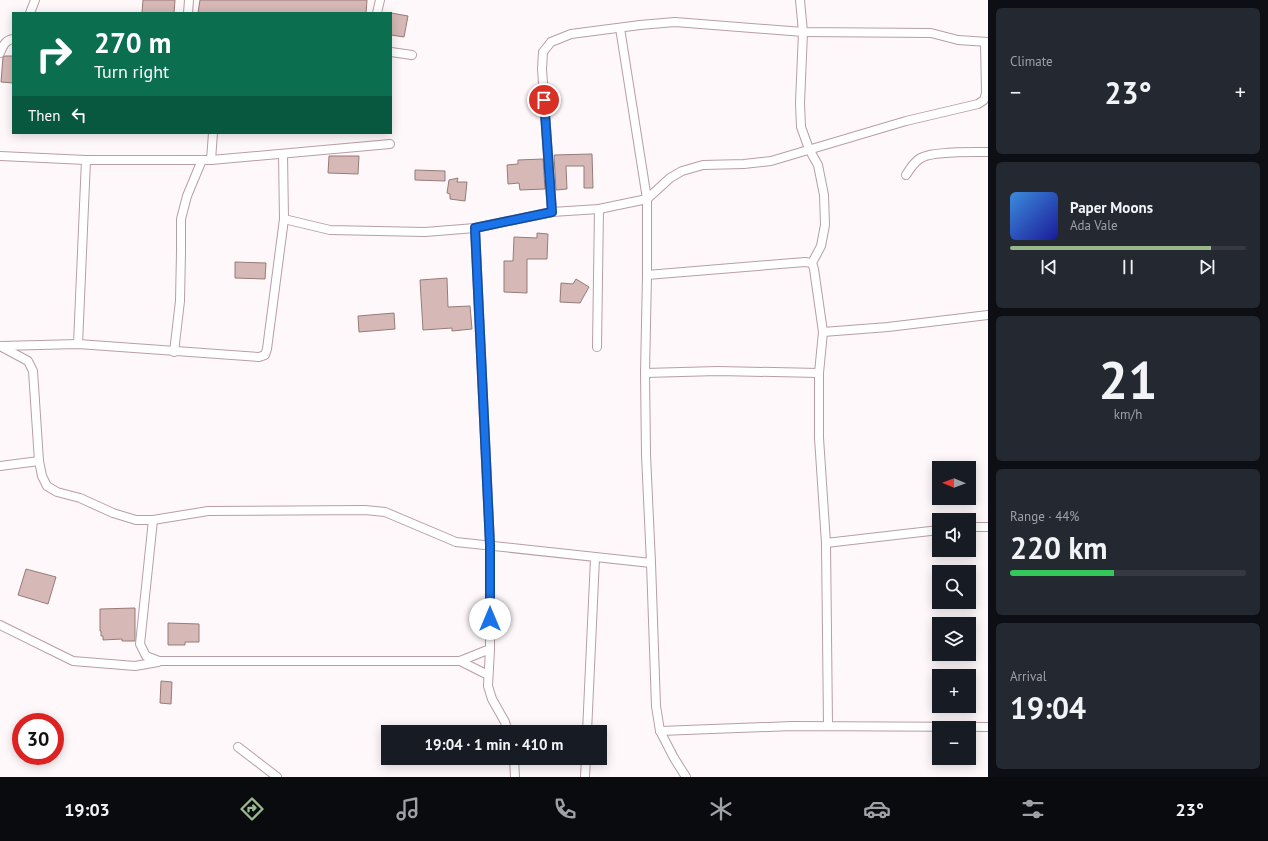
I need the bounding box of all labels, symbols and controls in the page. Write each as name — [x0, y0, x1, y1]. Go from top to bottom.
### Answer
text: 270 m — [94, 24, 171, 61]
icon: right — [28, 28, 80, 80]
text: Climate — [1010, 53, 1053, 70]
text: Turn right — [94, 60, 169, 83]
text: 23° — [1104, 73, 1152, 112]
text: − — [1010, 78, 1021, 106]
text: + — [1235, 78, 1246, 106]
pin — [527, 83, 561, 117]
icon: arrive — [533, 89, 555, 111]
icon: left — [68, 104, 90, 126]
text: Then — [28, 106, 60, 125]
text: Paper Moons — [1070, 198, 1153, 217]
text: Ada Vale — [1070, 217, 1118, 234]
icon: previous — [1038, 256, 1060, 278]
icon: pause — [1117, 256, 1139, 278]
icon: next — [1196, 256, 1218, 278]
text: 21 — [1099, 346, 1157, 413]
text: km/h — [1114, 406, 1142, 423]
north arrow — [932, 461, 976, 505]
map controls — [932, 461, 976, 765]
text: Range · 44% — [1010, 508, 1079, 525]
button: sound — [932, 513, 976, 557]
text: 220 km — [1010, 528, 1108, 567]
button: search — [932, 565, 976, 609]
position arrow — [469, 598, 511, 640]
button: layers — [932, 617, 976, 661]
text: Arrival — [1010, 668, 1046, 685]
button: + — [932, 669, 976, 713]
text: 19:04 — [1010, 688, 1086, 727]
speed limit sign: 30 — [12, 713, 64, 765]
button: − — [932, 721, 976, 765]
text: 19:04 · 1 min · 410 m — [425, 735, 563, 754]
icon: directions — [238, 795, 266, 823]
icon: music — [394, 795, 422, 823]
icon: phone — [551, 795, 579, 823]
icon: climate — [707, 795, 735, 823]
icon: car — [863, 795, 891, 823]
icon: filters — [1019, 795, 1047, 823]
text: 19:03 — [64, 798, 110, 821]
text: 23° — [1176, 798, 1204, 821]

